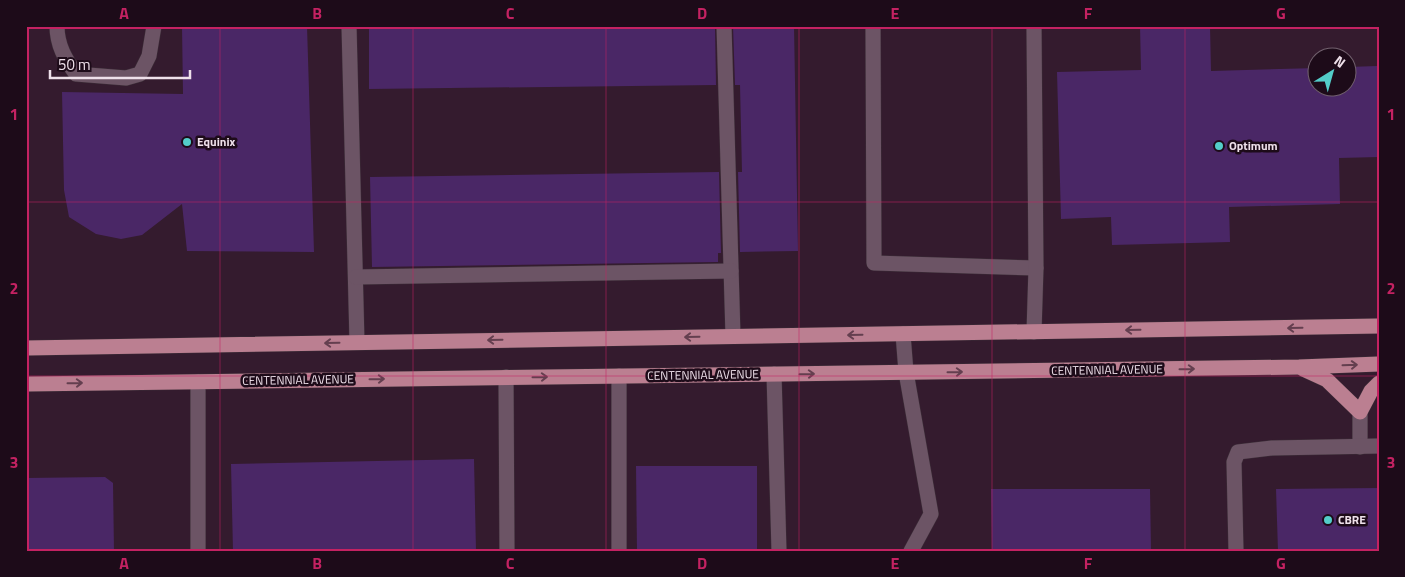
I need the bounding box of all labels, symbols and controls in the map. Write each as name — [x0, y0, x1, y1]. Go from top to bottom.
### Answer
text: A — [119, 1, 129, 25]
text: B — [312, 1, 322, 25]
text: C — [506, 1, 515, 25]
text: D — [697, 1, 707, 25]
text: E — [891, 1, 900, 25]
text: F — [1084, 1, 1093, 25]
text: G — [1276, 1, 1286, 25]
scale bar — [50, 48, 190, 80]
north arrow — [1308, 48, 1358, 98]
text: N — [1330, 50, 1350, 73]
text: 50 m — [58, 53, 91, 76]
text: 1 — [10, 102, 18, 126]
text: 1 — [1387, 102, 1395, 126]
place label: Equinix — [197, 132, 236, 151]
marker: Equinix — [181, 136, 193, 148]
place label: Optimum — [1229, 136, 1278, 155]
marker: Optimum — [1213, 140, 1225, 152]
text: 2 — [10, 276, 18, 300]
text: 2 — [1387, 276, 1395, 300]
one-way arrow — [1287, 323, 1303, 332]
one-way arrow — [1125, 325, 1141, 335]
one-way arrow — [847, 330, 863, 339]
one-way arrow — [684, 332, 700, 342]
one-way arrow — [487, 335, 503, 345]
one-way arrow — [324, 338, 340, 348]
street label: CENTENNIAL AVENUE — [1051, 359, 1163, 380]
one-way arrow — [1342, 361, 1358, 370]
street label: CENTENNIAL AVENUE — [647, 364, 759, 385]
one-way arrow — [1179, 364, 1195, 374]
one-way arrow — [947, 367, 963, 376]
street label: CENTENNIAL AVENUE — [242, 369, 354, 390]
one-way arrow — [799, 369, 815, 379]
one-way arrow — [532, 372, 548, 382]
one-way arrow — [369, 374, 385, 384]
one-way arrow — [66, 378, 83, 388]
text: 3 — [10, 450, 18, 474]
text: 3 — [1387, 450, 1395, 474]
place label: CBRE — [1338, 510, 1366, 529]
marker: CBRE — [1322, 514, 1334, 526]
text: A — [119, 551, 129, 575]
text: B — [312, 551, 322, 575]
text: C — [506, 551, 515, 575]
text: D — [697, 551, 707, 575]
text: E — [891, 551, 900, 575]
text: F — [1084, 551, 1093, 575]
text: G — [1276, 551, 1286, 575]

